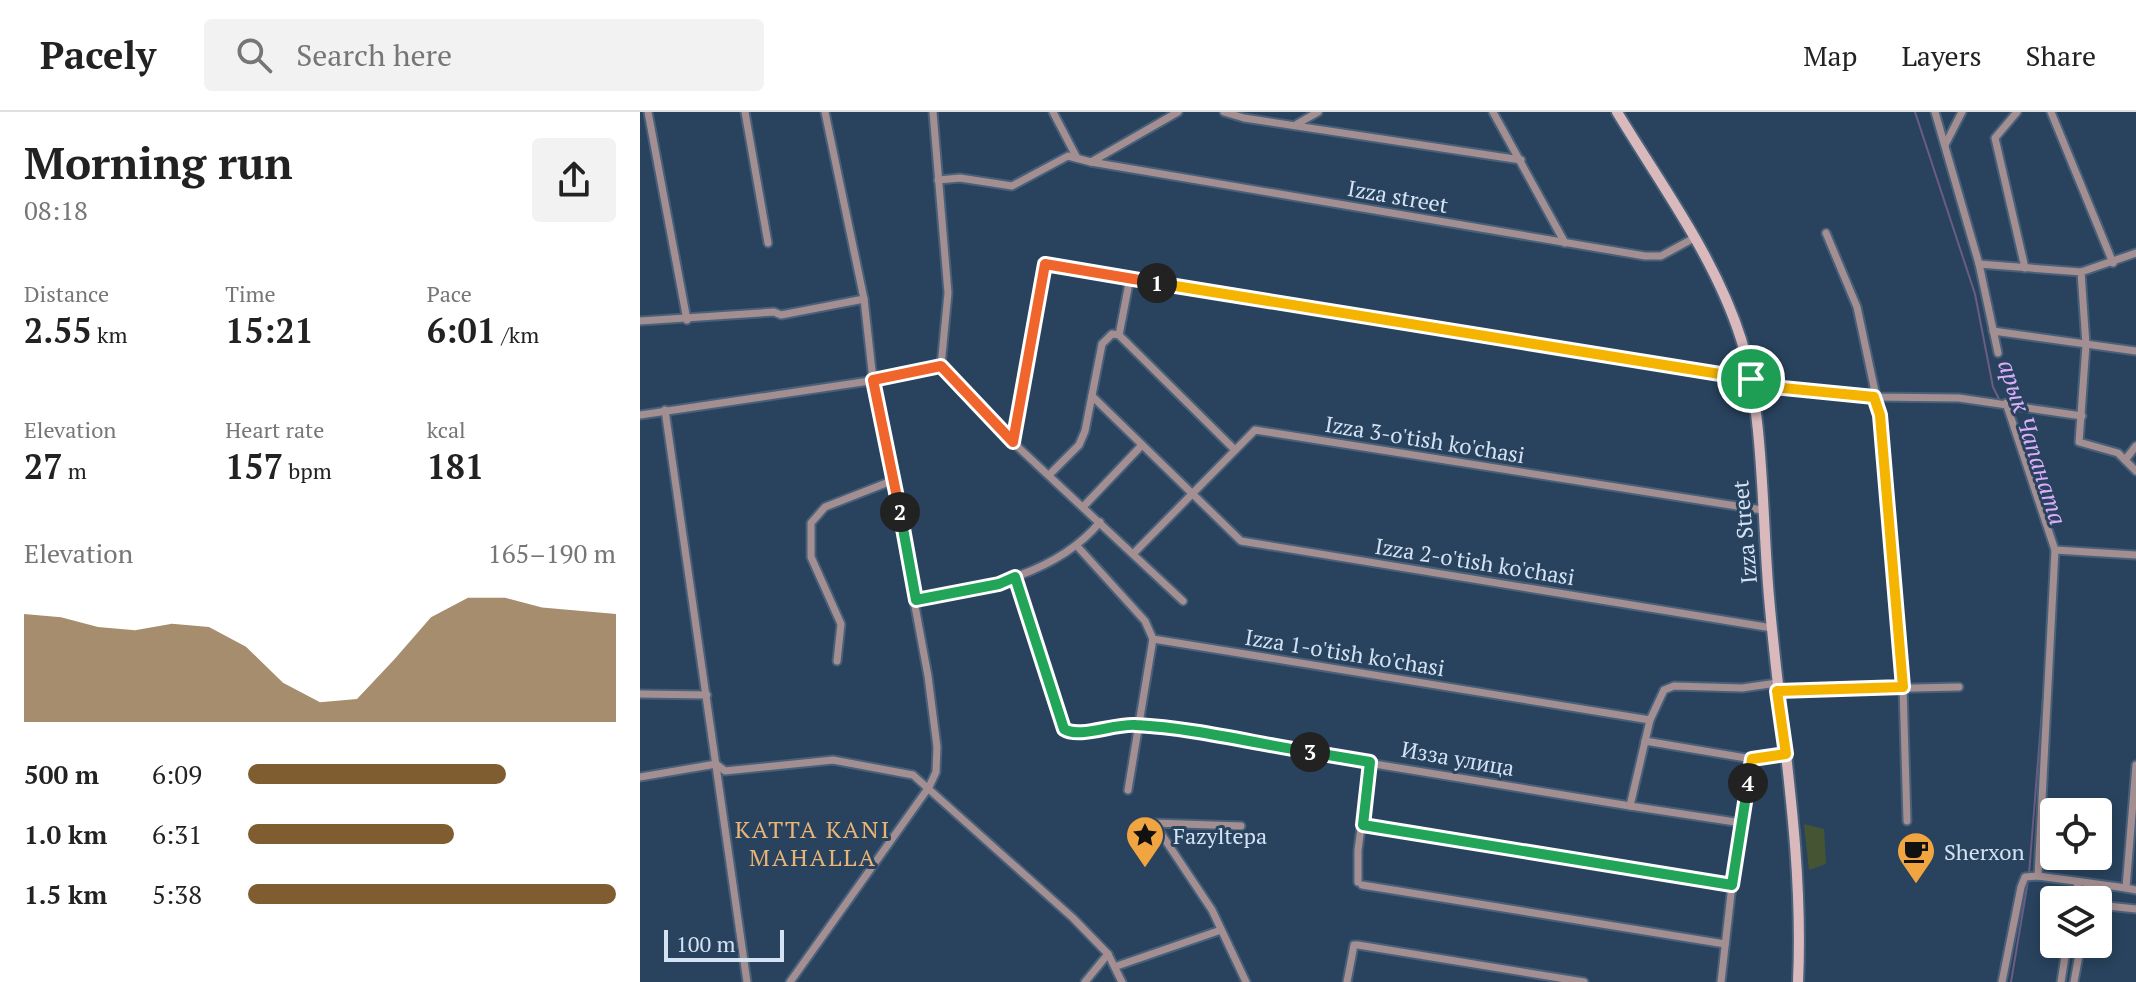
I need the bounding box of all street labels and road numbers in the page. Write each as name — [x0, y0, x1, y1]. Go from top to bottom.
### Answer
street label: Izza street — [1345, 173, 1451, 219]
street label: Izza 3-o'tish ko'chasi — [1323, 409, 1527, 469]
street label: Izza Street — [1725, 479, 1763, 585]
street label: Izza 2-o'tish ko'chasi — [1373, 531, 1577, 591]
street label: Izza 1-o'tish ko'chasi — [1243, 622, 1447, 682]
street label: Изза улица — [1399, 734, 1517, 782]

